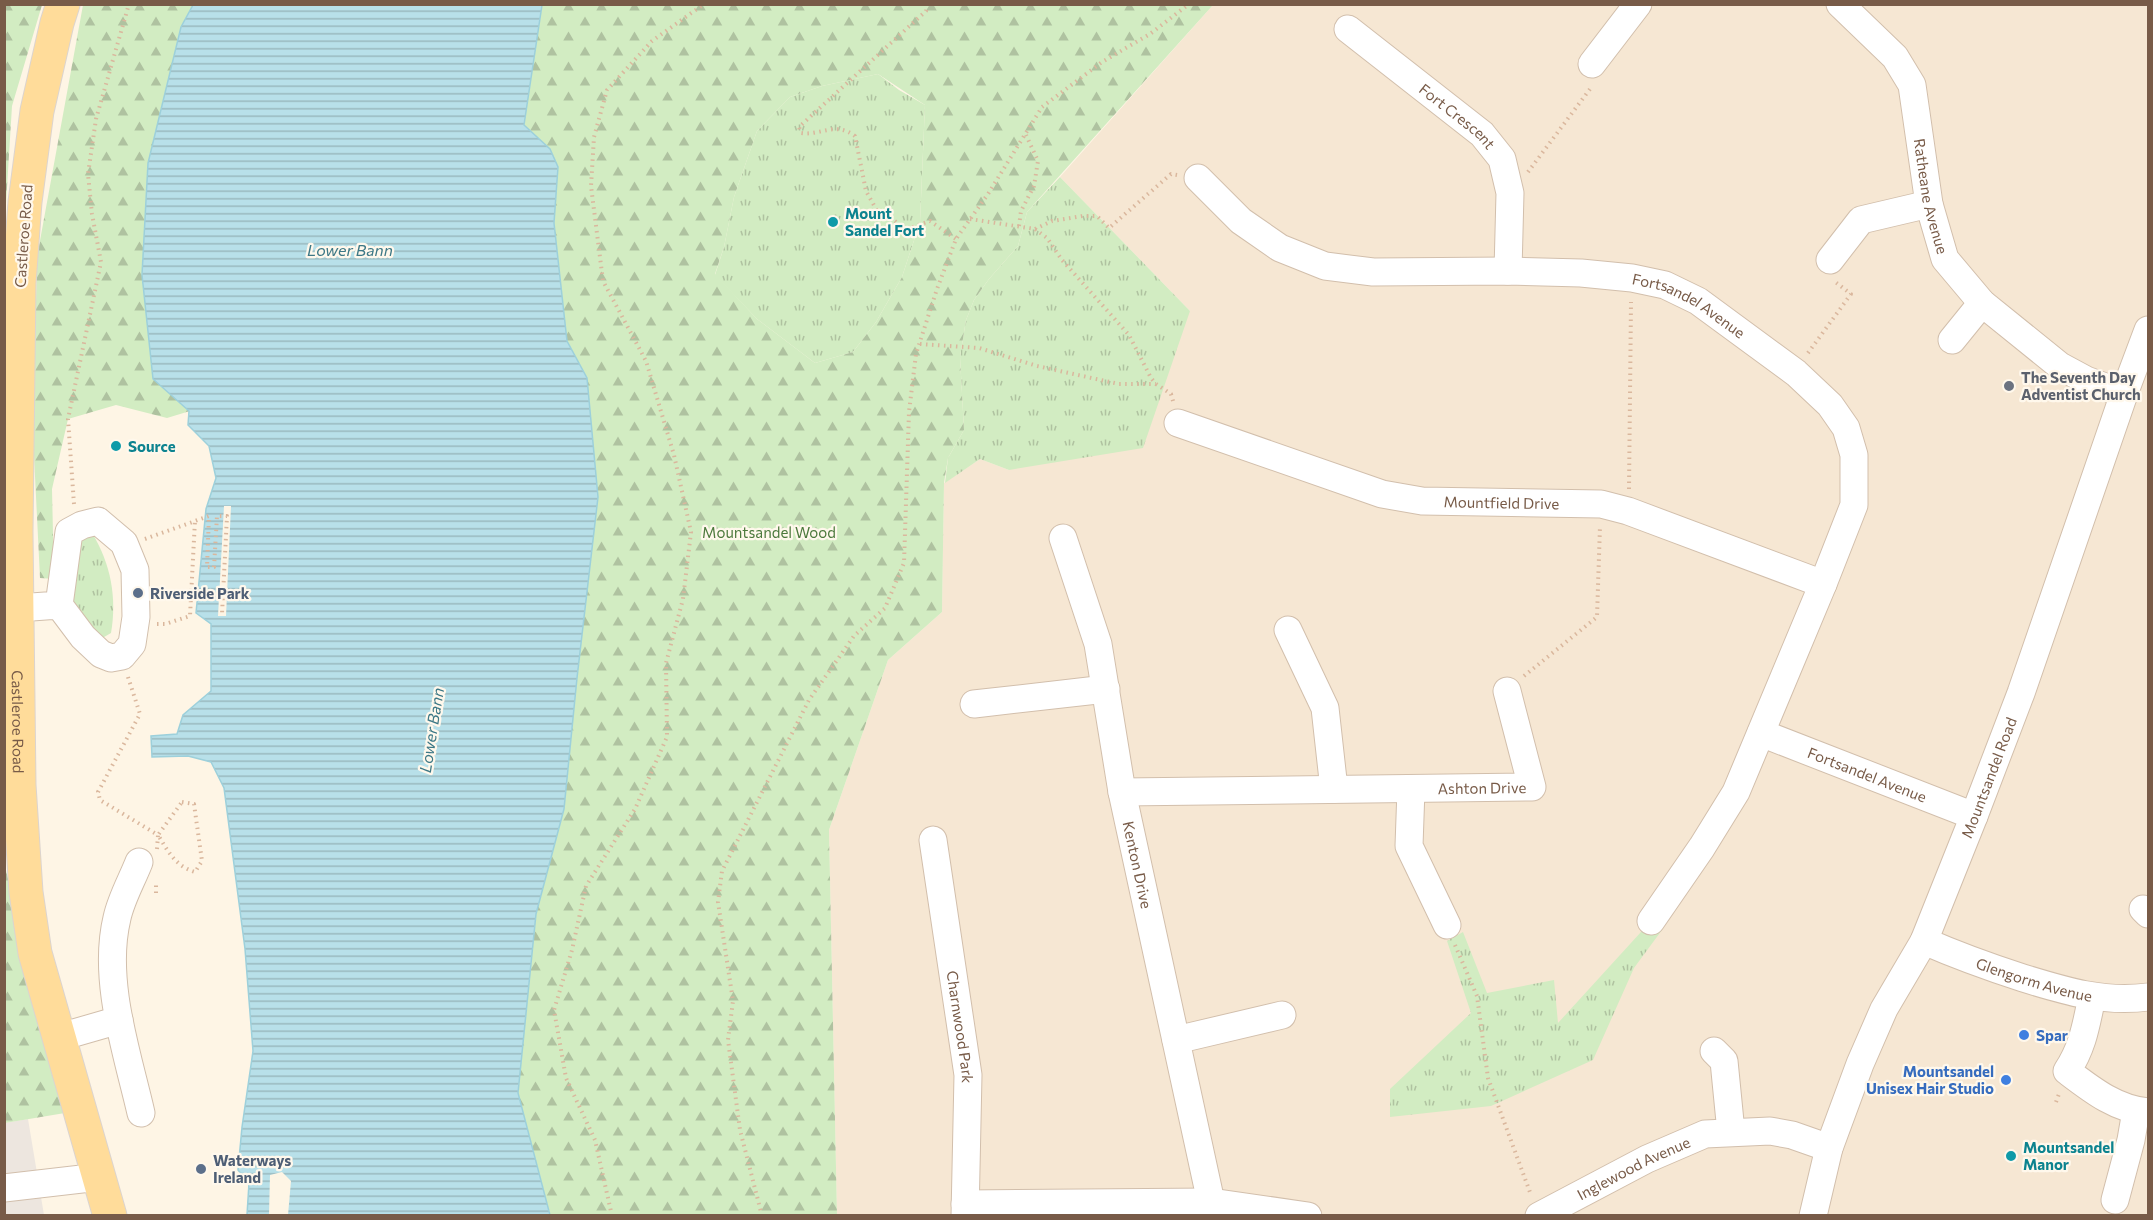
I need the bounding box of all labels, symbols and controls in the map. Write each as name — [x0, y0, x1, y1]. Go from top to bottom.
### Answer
street label: Fort Crescent — [1416, 80, 1499, 152]
street label: Ratheane Avenue — [1911, 137, 1952, 256]
street label: Castleroe Road — [10, 184, 36, 288]
place label: Mount Sandel Fort — [845, 204, 924, 239]
marker: Mount Sandel Fort — [826, 215, 840, 229]
water label: Lower Bann — [307, 240, 393, 259]
street label: Fortsandel Avenue — [1631, 269, 1749, 342]
place label: The Seventh Day Adventist Church — [2021, 368, 2141, 403]
marker: The Seventh Day Adventist Church — [2002, 379, 2016, 393]
place label: Source — [128, 437, 176, 455]
marker: Source — [109, 439, 123, 453]
street label: Mountfield Drive — [1443, 492, 1559, 512]
park label: Mountsandel Wood — [702, 523, 836, 541]
place label: Riverside Park — [150, 584, 250, 602]
marker: Riverside Park — [131, 586, 145, 600]
street label: Castleroe Road — [9, 670, 28, 774]
water label: Lower Bann — [415, 686, 447, 774]
street label: Mountsandel Road — [1957, 715, 2020, 841]
street label: Fortsandel Avenue — [1805, 743, 1929, 806]
street label: Ashton Drive — [1438, 778, 1526, 797]
street label: Kenton Drive — [1120, 819, 1156, 910]
street label: Glengorm Avenue — [1974, 954, 2094, 1005]
street label: Charnwood Park — [944, 969, 977, 1084]
place label: Spar — [2036, 1026, 2068, 1044]
marker: Spar — [2017, 1028, 2031, 1042]
place label: Mountsandel Unisex Hair Studio — [1866, 1062, 1994, 1097]
marker: Mountsandel Unisex Hair Studio — [1999, 1073, 2013, 1087]
street label: Inglewood Avenue — [1574, 1133, 1693, 1203]
place label: Mountsandel Manor — [2023, 1138, 2114, 1173]
marker: Mountsandel Manor — [2004, 1149, 2018, 1163]
place label: Waterways Ireland — [213, 1151, 291, 1186]
marker: Waterways Ireland — [194, 1162, 208, 1176]

